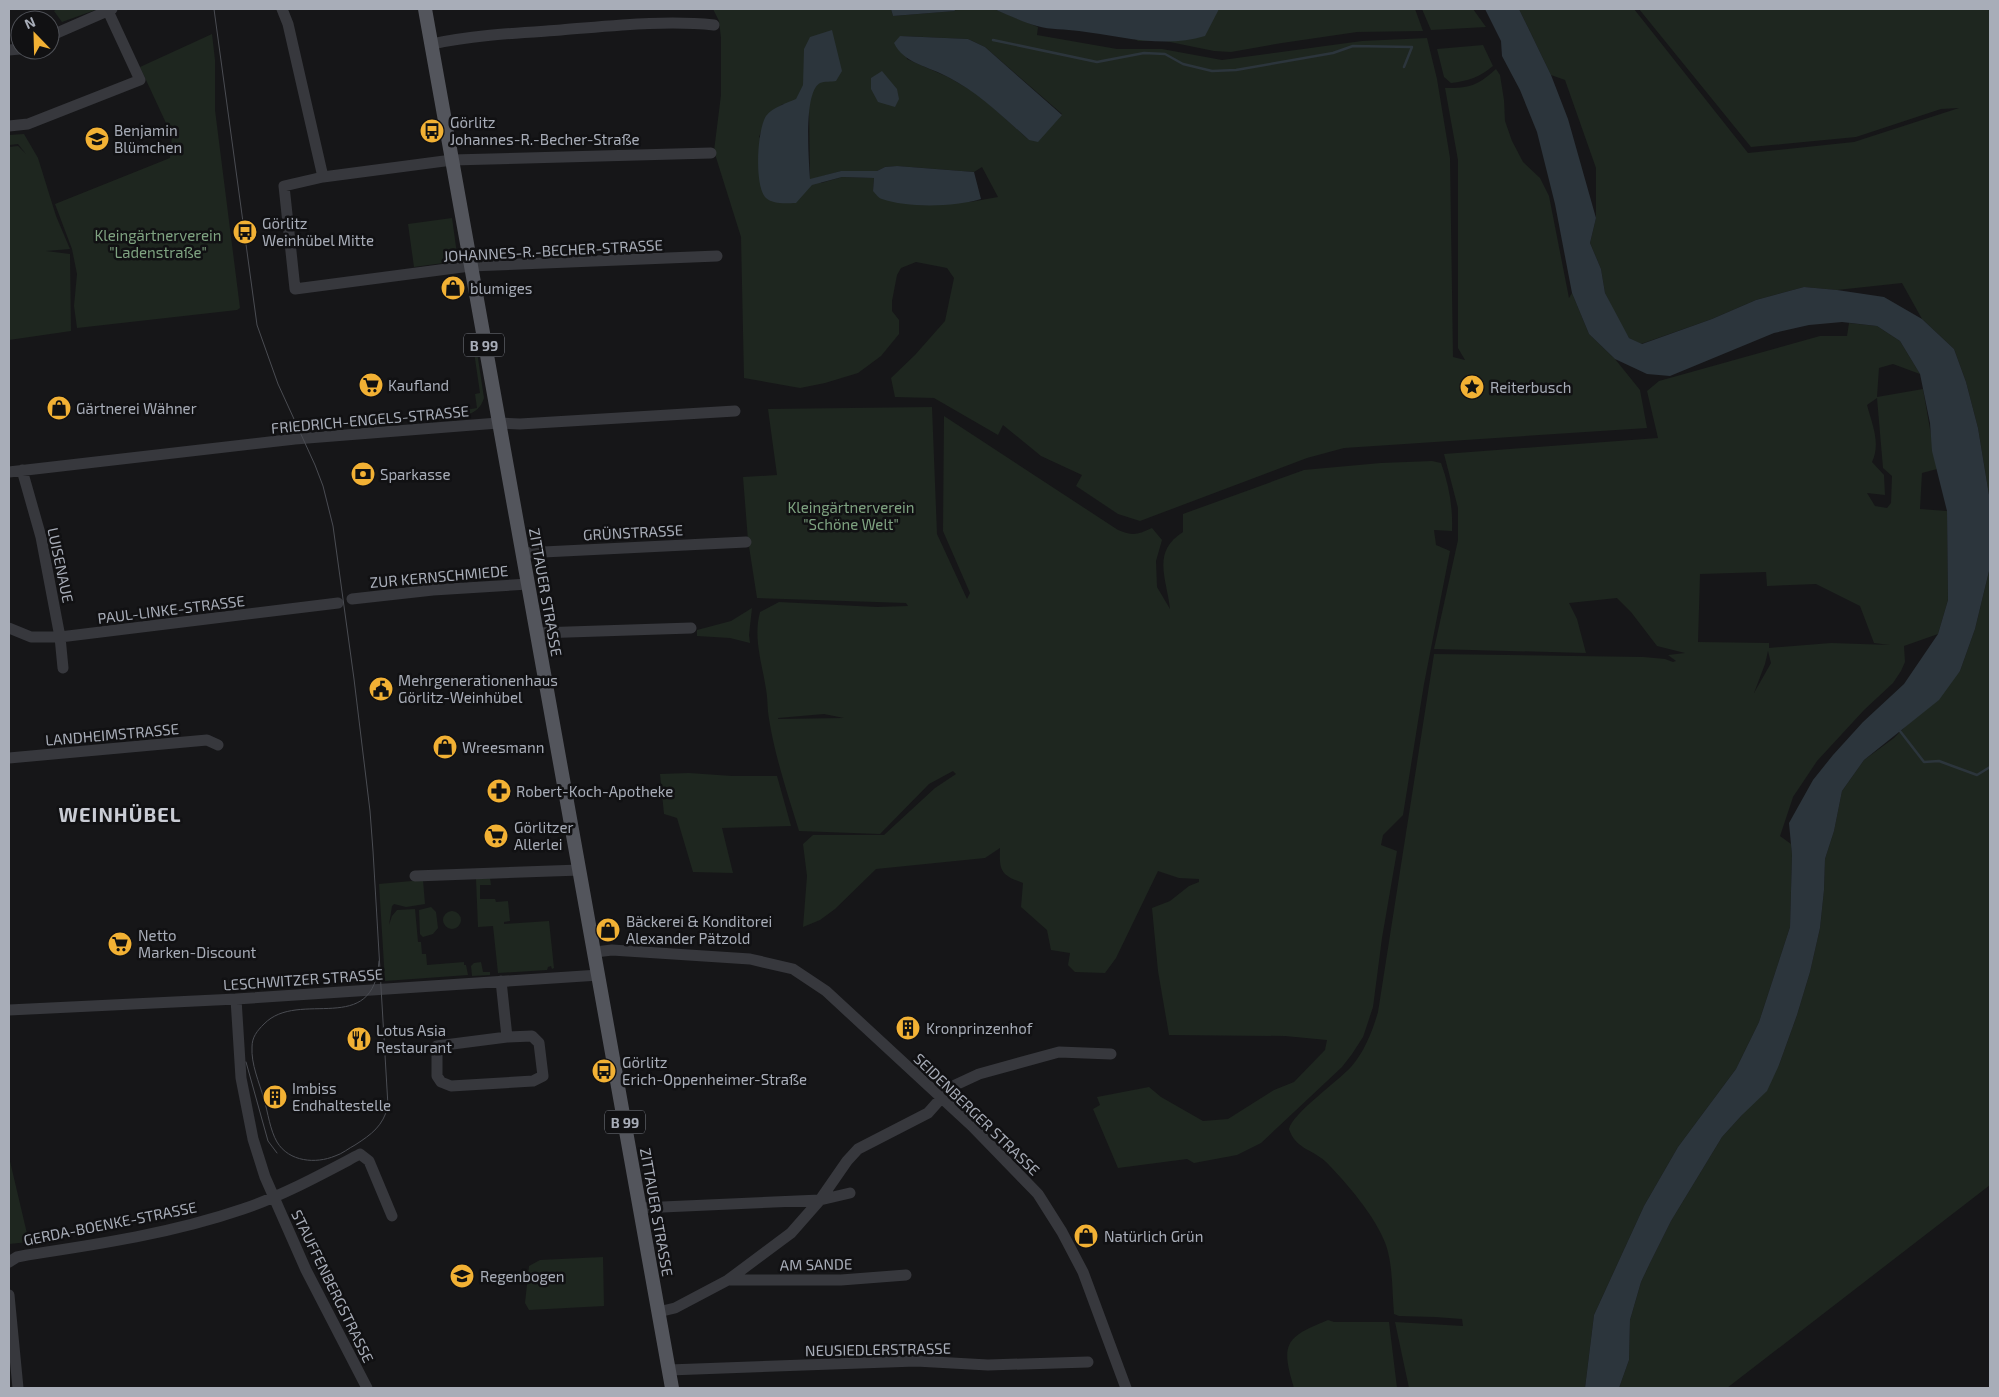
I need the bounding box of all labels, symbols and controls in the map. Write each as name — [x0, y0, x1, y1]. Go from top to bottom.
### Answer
north arrow — [10, 10, 60, 60]
text: N — [22, 13, 38, 32]
place label: Görlitz Johannes-R.-Becher-Straße — [450, 113, 640, 148]
bus stop icon: Görlitz Johannes-R.-Becher-Straße — [419, 118, 445, 144]
place label: Benjamin Blümchen — [114, 121, 182, 156]
school or university icon: Benjamin Blümchen — [84, 126, 110, 152]
place label: Görlitz Weinhübel Mitte — [262, 214, 374, 249]
bus stop icon: Görlitz Weinhübel Mitte — [232, 219, 258, 245]
park label: Kleingärtnerverein "Ladenstraße" — [94, 226, 222, 261]
street label: JOHANNES-R.-BECHER-STRASSE — [443, 235, 663, 265]
shop icon: blumiges — [440, 275, 466, 301]
place label: blumiges — [470, 279, 532, 297]
road number: B 99 — [464, 334, 504, 356]
supermarket icon: Kaufland — [358, 372, 384, 398]
place icon: Reiterbusch — [1459, 374, 1485, 400]
place label: Kaufland — [388, 376, 449, 394]
place label: Reiterbusch — [1490, 378, 1572, 396]
shop icon: Gärtnerei Wähner — [46, 395, 72, 421]
place label: Gärtnerei Wähner — [76, 399, 197, 417]
street label: FRIEDRICH-ENGELS-STRASSE — [270, 401, 470, 437]
bank icon: Sparkasse — [350, 461, 376, 487]
place label: Sparkasse — [380, 465, 451, 483]
park label: Kleingärtnerverein "Schöne Welt" — [787, 498, 915, 533]
street label: GRÜNSTRASSE — [582, 520, 684, 544]
street label: LUISENAUE — [44, 526, 78, 604]
street label: ZITTAUER STRASSE — [526, 526, 566, 658]
street label: ZUR KERNSCHMIEDE — [369, 561, 509, 591]
street label: PAUL-LINKE-STRASSE — [96, 591, 246, 627]
place label: Mehrgenerationenhaus Görlitz-Weinhübel — [398, 671, 558, 706]
public building icon: Mehrgenerationenhaus Görlitz-Weinhübel — [368, 676, 394, 702]
street label: LANDHEIMSTRASSE — [44, 719, 180, 749]
shop icon: Wreesmann — [432, 734, 458, 760]
place label: Wreesmann — [462, 738, 544, 756]
pharmacy icon: Robert-Koch-Apotheke — [486, 778, 512, 804]
place label: Robert-Koch-Apotheke — [516, 782, 673, 800]
district label: WEINHÜBEL — [59, 802, 181, 826]
place label: Görlitzer Allerlei — [514, 818, 574, 853]
supermarket icon: Görlitzer Allerlei — [483, 823, 509, 849]
place label: Bäckerei & Konditorei Alexander Pätzold — [626, 912, 772, 947]
shop icon: Bäckerei & Konditorei Alexander Pätzold — [595, 917, 621, 943]
place label: Netto Marken-Discount — [138, 926, 257, 961]
supermarket icon: Netto Marken-Discount — [107, 931, 133, 957]
street label: LESCHWITZER STRASSE — [222, 964, 384, 994]
building icon: Kronprinzenhof — [895, 1015, 921, 1041]
place label: Kronprinzenhof — [926, 1019, 1033, 1037]
place label: Lotus Asia Restaurant — [376, 1021, 452, 1056]
restaurant icon: Lotus Asia Restaurant — [346, 1026, 372, 1052]
street label: SEIDENBERGER STRASSE — [910, 1049, 1044, 1179]
place label: Görlitz Erich-Oppenheimer-Straße — [622, 1053, 807, 1088]
bus stop icon: Görlitz Erich-Oppenheimer-Straße — [591, 1058, 617, 1084]
place label: Imbiss Endhaltestelle — [292, 1079, 391, 1114]
building icon: Imbiss Endhaltestelle — [262, 1084, 288, 1110]
road number: B 99 — [605, 1110, 645, 1134]
street label: ZITTAUER STRASSE — [637, 1146, 677, 1278]
street label: GERDA-BOENKE-STRASSE — [22, 1197, 198, 1249]
street label: STAUFFENBERGSTRASSE — [288, 1207, 378, 1365]
shop icon: Natürlich Grün — [1073, 1223, 1099, 1249]
place label: Natürlich Grün — [1104, 1227, 1203, 1245]
street label: AM SANDE — [780, 1254, 852, 1274]
school or university icon: Regenbogen — [449, 1263, 475, 1289]
place label: Regenbogen — [480, 1267, 564, 1285]
street label: NEUSIEDLERSTRASSE — [805, 1339, 951, 1359]

